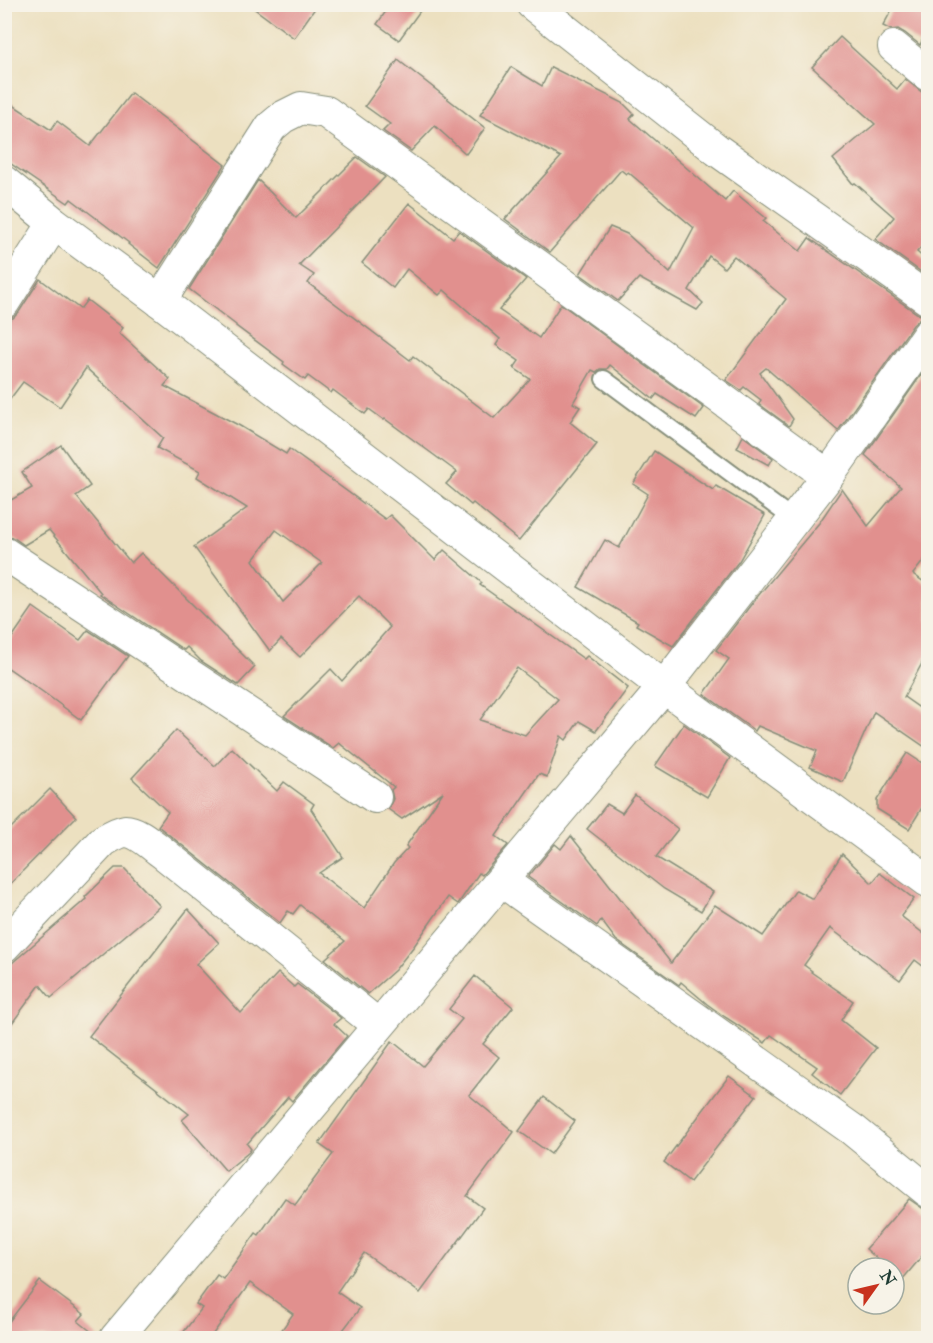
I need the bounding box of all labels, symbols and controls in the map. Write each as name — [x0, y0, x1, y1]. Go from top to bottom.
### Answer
north arrow — [846, 1256, 906, 1316]
text: N — [875, 1266, 900, 1290]

